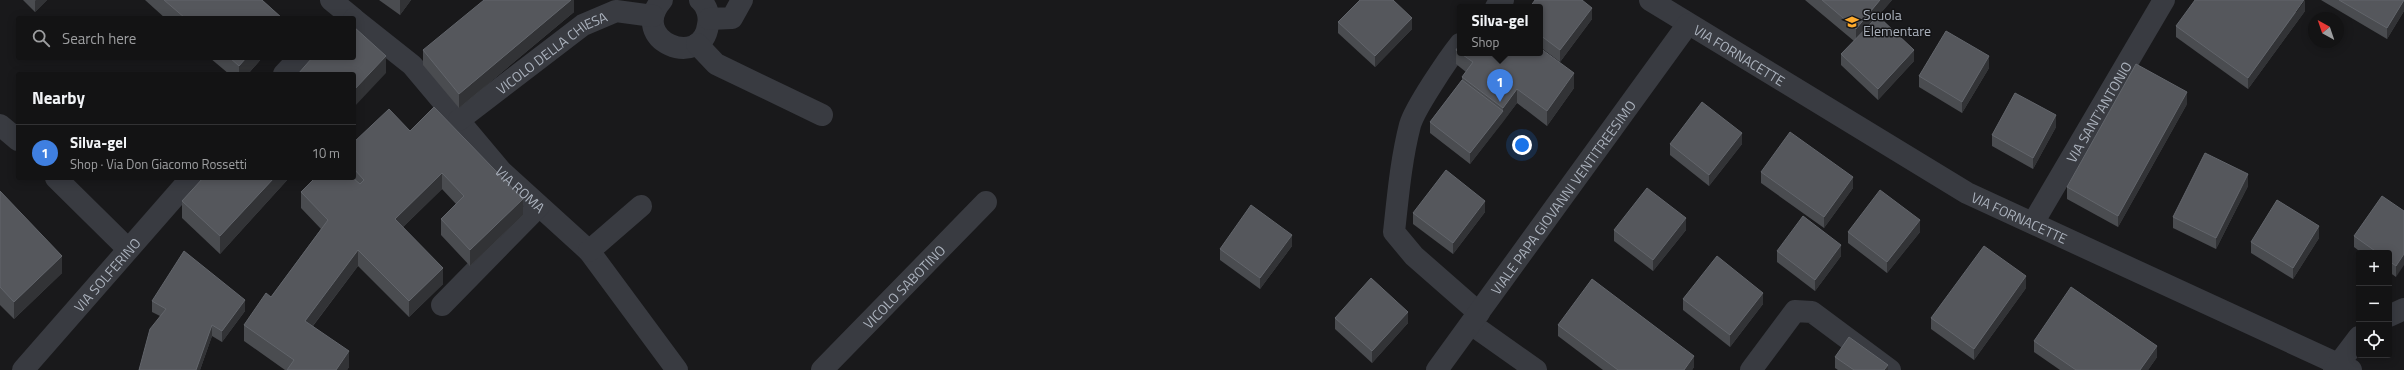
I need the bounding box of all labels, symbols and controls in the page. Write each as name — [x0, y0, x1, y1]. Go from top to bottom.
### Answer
popup — [1457, 4, 1543, 56]
place label: Scuola Elementare — [1863, 4, 1931, 41]
street label: VICOLO DELLA CHIESA — [491, 5, 611, 99]
text: Silva-gel — [1472, 9, 1528, 32]
north arrow — [2308, 12, 2344, 48]
school or university icon: Scuola Elementare — [1844, 14, 1860, 30]
search box — [16, 16, 356, 60]
street label: VIA FORNACETTE — [1690, 19, 1790, 91]
icon: search — [30, 27, 52, 49]
text: Search here — [62, 27, 136, 50]
text: Shop — [1472, 32, 1499, 52]
street label: VIA SANT'ANTONIO — [2060, 57, 2136, 166]
pin: 1 — [1487, 69, 1513, 102]
text: Nearby — [32, 85, 85, 111]
street label: VIALE PAPA GIOVANNI VENTITREESIMO — [1485, 95, 1640, 298]
text: Silva-gel — [70, 131, 127, 154]
your location — [1512, 135, 1532, 155]
text: 1 — [41, 143, 49, 163]
text: 10 m — [312, 143, 340, 163]
text: Shop · Via Don Giacomo Rossetti — [70, 154, 247, 174]
street label: VIA ROMA — [491, 161, 551, 218]
street label: VIA FORNACETTE — [1968, 186, 2071, 249]
street label: VIA SOLFERINO — [68, 233, 145, 316]
street label: VICOLO SABOTINO — [858, 240, 950, 333]
map controls — [2356, 250, 2392, 358]
button: + — [2356, 250, 2392, 286]
button: − — [2356, 286, 2392, 322]
button: locate — [2356, 322, 2392, 358]

